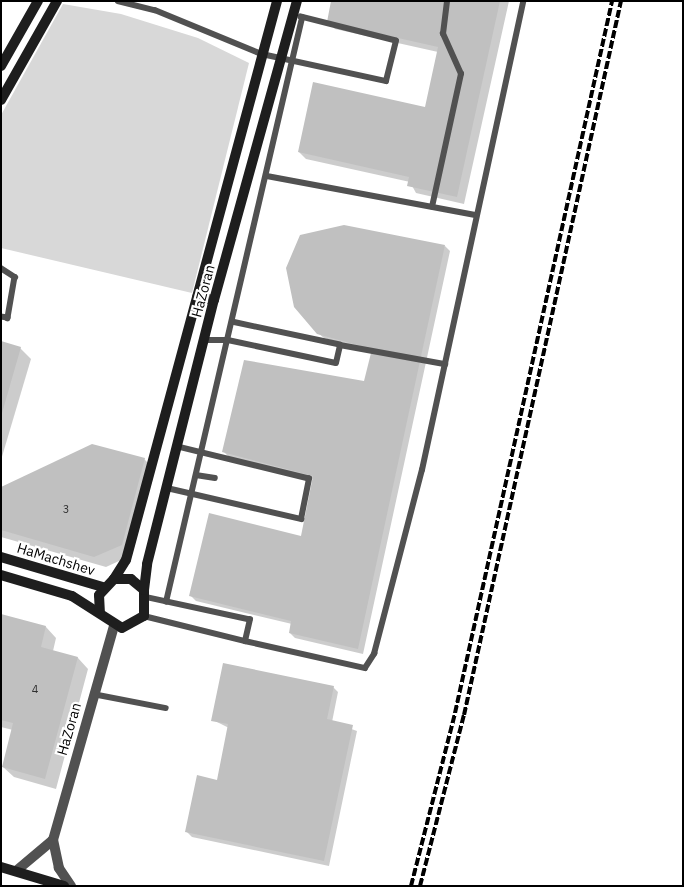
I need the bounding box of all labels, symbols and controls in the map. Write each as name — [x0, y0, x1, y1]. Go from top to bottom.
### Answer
street label: HaZoran — [188, 263, 218, 319]
house number: 3 — [63, 502, 69, 516]
street label: HaMachshev — [15, 539, 97, 579]
house number: 4 — [32, 682, 38, 696]
street label: HaZoran — [54, 701, 84, 757]

